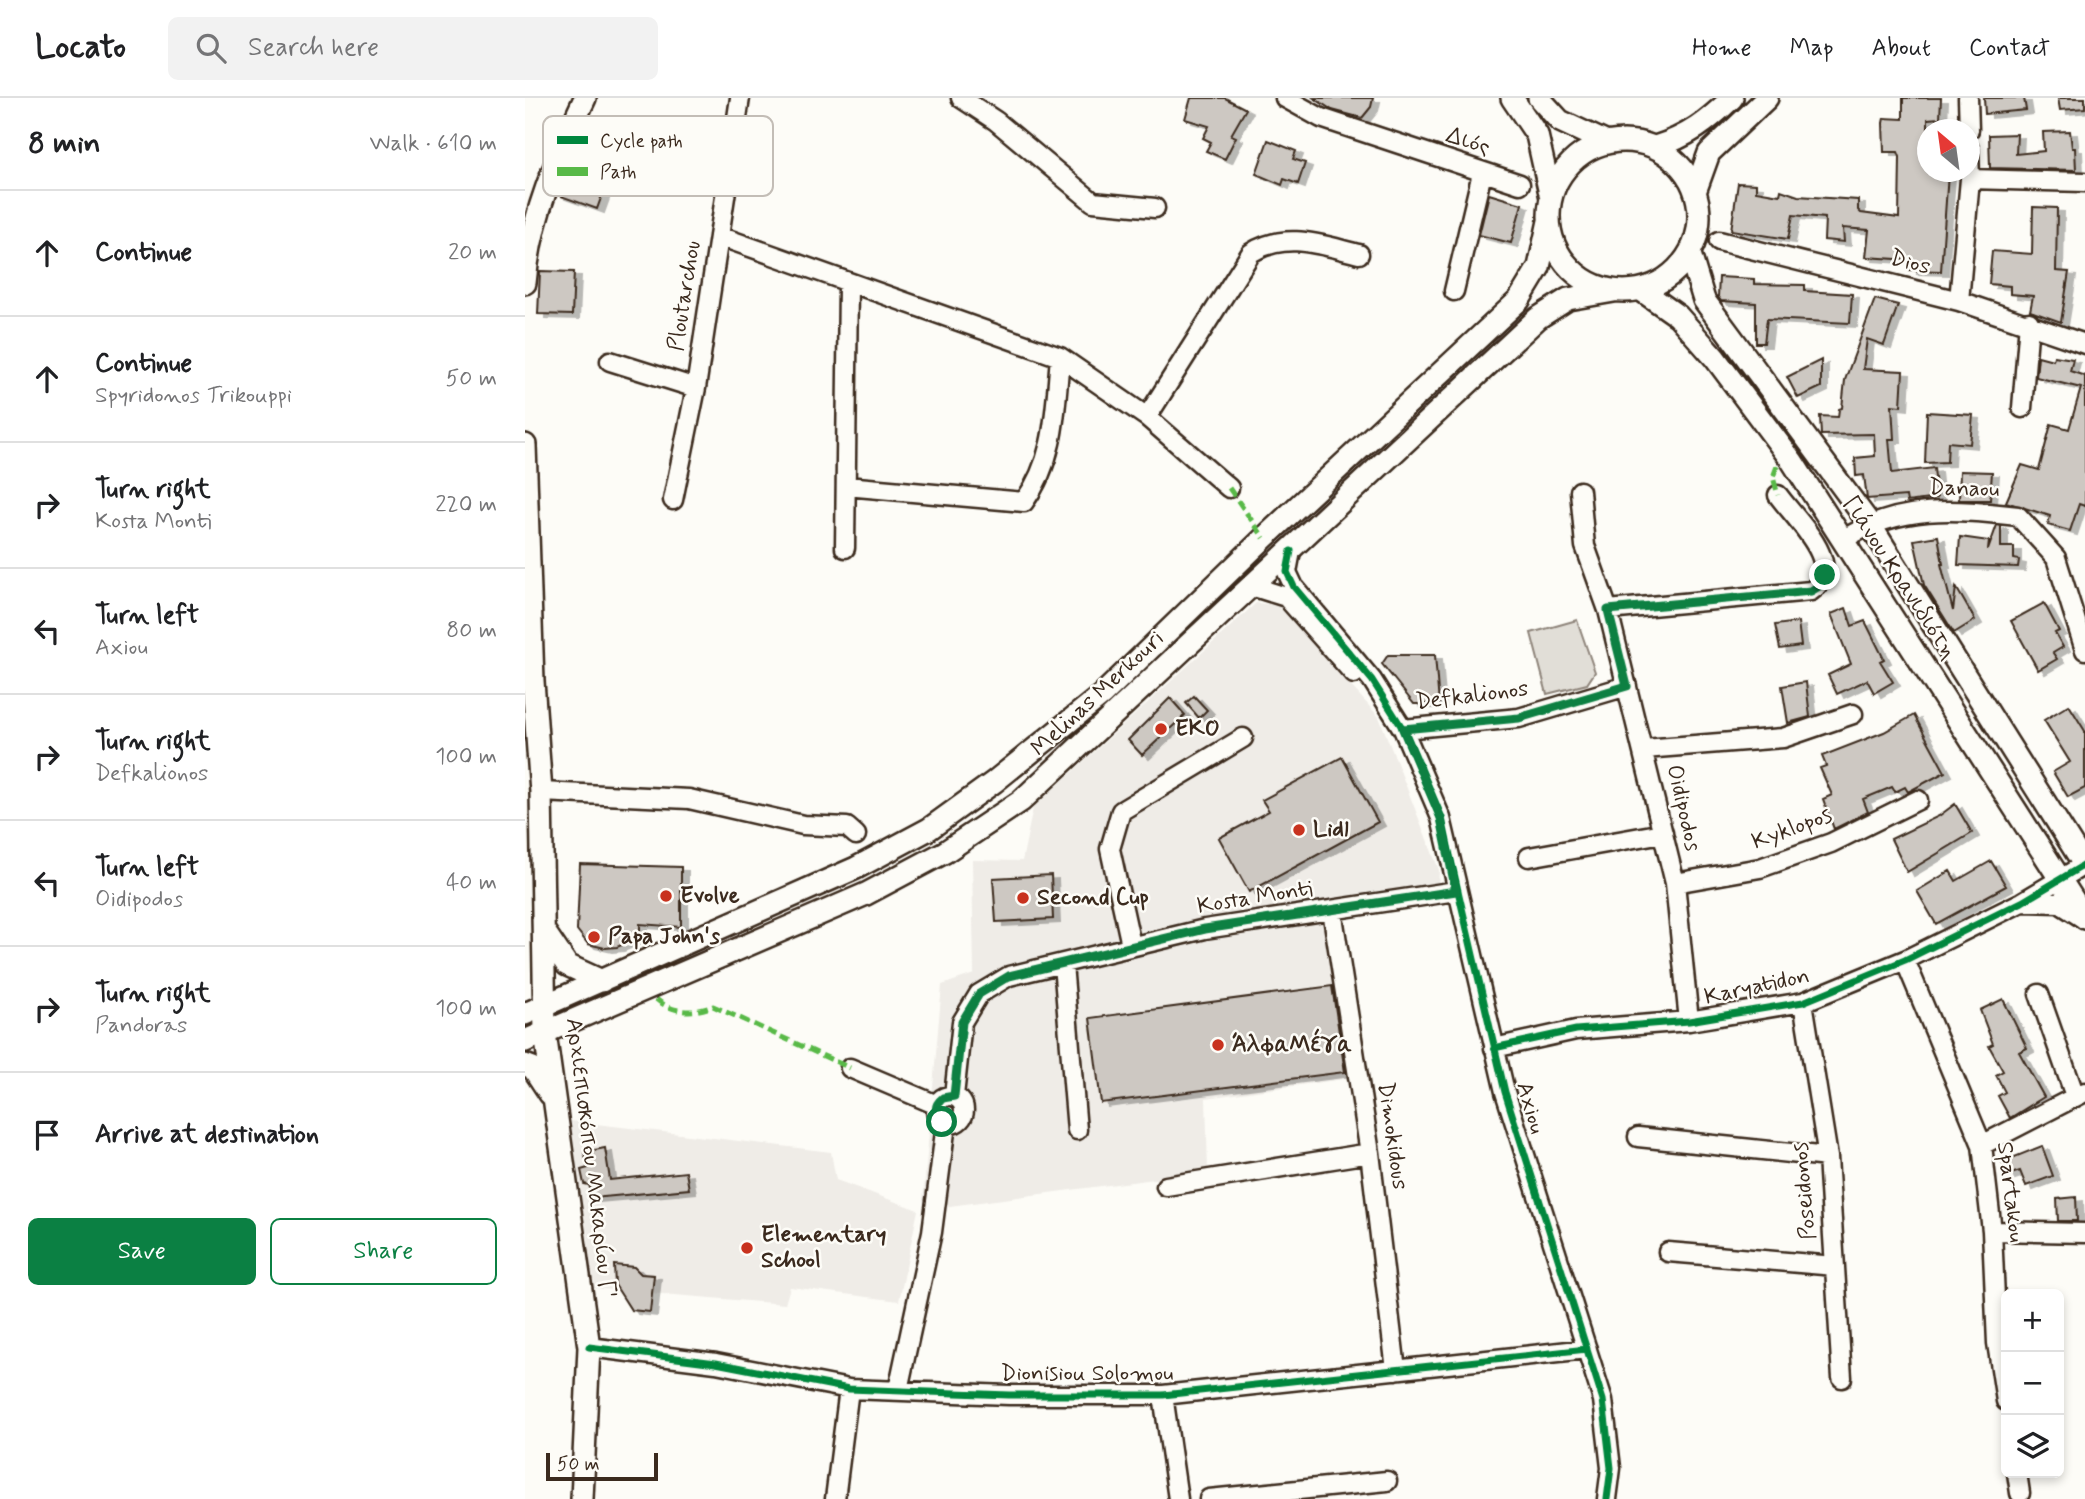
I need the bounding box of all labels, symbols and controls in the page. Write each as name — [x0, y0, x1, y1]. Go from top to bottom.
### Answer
search box — [168, 17, 658, 80]
text: Locato — [35, 26, 126, 70]
icon: search — [192, 29, 230, 67]
text: Search here — [248, 31, 379, 65]
text: Home — [1692, 33, 1752, 64]
text: Map — [1790, 33, 1834, 64]
text: About — [1872, 33, 1931, 64]
text: Contact — [1969, 33, 2050, 64]
legend — [543, 116, 773, 196]
north arrow — [1917, 119, 1980, 182]
street label: Διός — [1442, 121, 1494, 163]
text: 8 min — [28, 124, 101, 163]
text: Walk · 610 m — [370, 129, 497, 159]
text: Cycle path — [600, 129, 683, 154]
text: Path — [600, 160, 637, 185]
icon: ahead — [28, 234, 66, 272]
text: Continue — [95, 236, 192, 270]
text: 20 m — [448, 238, 497, 268]
street label: Ploutarchou — [661, 239, 709, 353]
street label: Dios — [1886, 243, 1934, 283]
text: Continue — [95, 347, 192, 381]
icon: ahead — [28, 360, 66, 398]
text: 50 m — [446, 364, 497, 394]
text: Spyridonos Trikouppi — [95, 381, 292, 411]
text: Turn right — [95, 473, 211, 507]
street label: Danaou — [1928, 473, 2000, 505]
icon: right — [28, 486, 66, 524]
text: 220 m — [435, 490, 497, 520]
street label: Γιάνου Κρανιδιότη — [1835, 491, 1963, 665]
text: Kosta Monti — [95, 507, 212, 537]
route end — [1809, 559, 1840, 590]
text: Turn left — [95, 599, 199, 633]
icon: left — [28, 612, 66, 650]
text: 80 m — [446, 616, 497, 646]
street label: Melinas Merkouri — [1025, 624, 1171, 764]
text: Axiou — [95, 633, 148, 663]
street label: Defkalionos — [1414, 674, 1530, 718]
place label: EKO — [1175, 714, 1220, 744]
marker: EKO — [1153, 721, 1169, 737]
text: Turn right — [95, 725, 211, 759]
icon: right — [28, 738, 66, 776]
text: 100 m — [435, 742, 497, 772]
text: Defkalionos — [95, 759, 208, 789]
street label: Oidipodos — [1658, 762, 1708, 854]
street label: Kyklopos — [1748, 801, 1836, 857]
place label: Lidl — [1313, 815, 1349, 845]
marker: Lidl — [1291, 822, 1307, 838]
text: Turn left — [95, 851, 199, 885]
icon: left — [28, 864, 66, 902]
text: 40 m — [446, 868, 497, 898]
street label: Kosta Monti — [1195, 874, 1315, 922]
place label: Evolve — [680, 881, 740, 911]
place label: Second Cup — [1037, 883, 1149, 913]
text: Oidipodos — [95, 885, 183, 915]
marker: Evolve — [658, 888, 674, 904]
marker: Second Cup — [1015, 890, 1031, 906]
place label: Papa John's — [608, 922, 721, 952]
marker: Papa John's — [586, 929, 602, 945]
street label: Karyatidon — [1702, 961, 1812, 1013]
text: Turn right — [95, 977, 211, 1011]
icon: right — [28, 990, 66, 1028]
text: 100 m — [435, 994, 497, 1024]
text: Pandoras — [95, 1011, 187, 1041]
street label: Αρχιεπισκόπου Μακαρίου Γ' — [558, 1016, 622, 1300]
place label: ΆλφαΜέγα — [1232, 1028, 1352, 1060]
marker: ΆλφαΜέγα — [1210, 1037, 1226, 1053]
street label: Axiou — [1508, 1078, 1552, 1138]
street label: Dimokidous — [1370, 1080, 1414, 1192]
route start — [926, 1106, 957, 1137]
icon: arrive — [28, 1116, 66, 1154]
text: Arrive at destination — [95, 1118, 319, 1152]
street label: Spartakou — [1989, 1140, 2031, 1244]
street label: Poseidonos — [1786, 1141, 1824, 1241]
button: Save — [28, 1218, 256, 1285]
button: Share — [270, 1218, 497, 1285]
place label: Elementary School — [761, 1220, 886, 1276]
marker: Elementary School — [739, 1240, 755, 1256]
map controls — [2001, 1289, 2064, 1478]
button: + — [2001, 1289, 2064, 1352]
button: − — [2001, 1352, 2064, 1415]
street label: Dionisiou Solomou — [1001, 1359, 1173, 1389]
button: layers — [2001, 1415, 2064, 1478]
scale bar — [546, 1450, 658, 1482]
text: 50 m — [557, 1452, 600, 1477]

